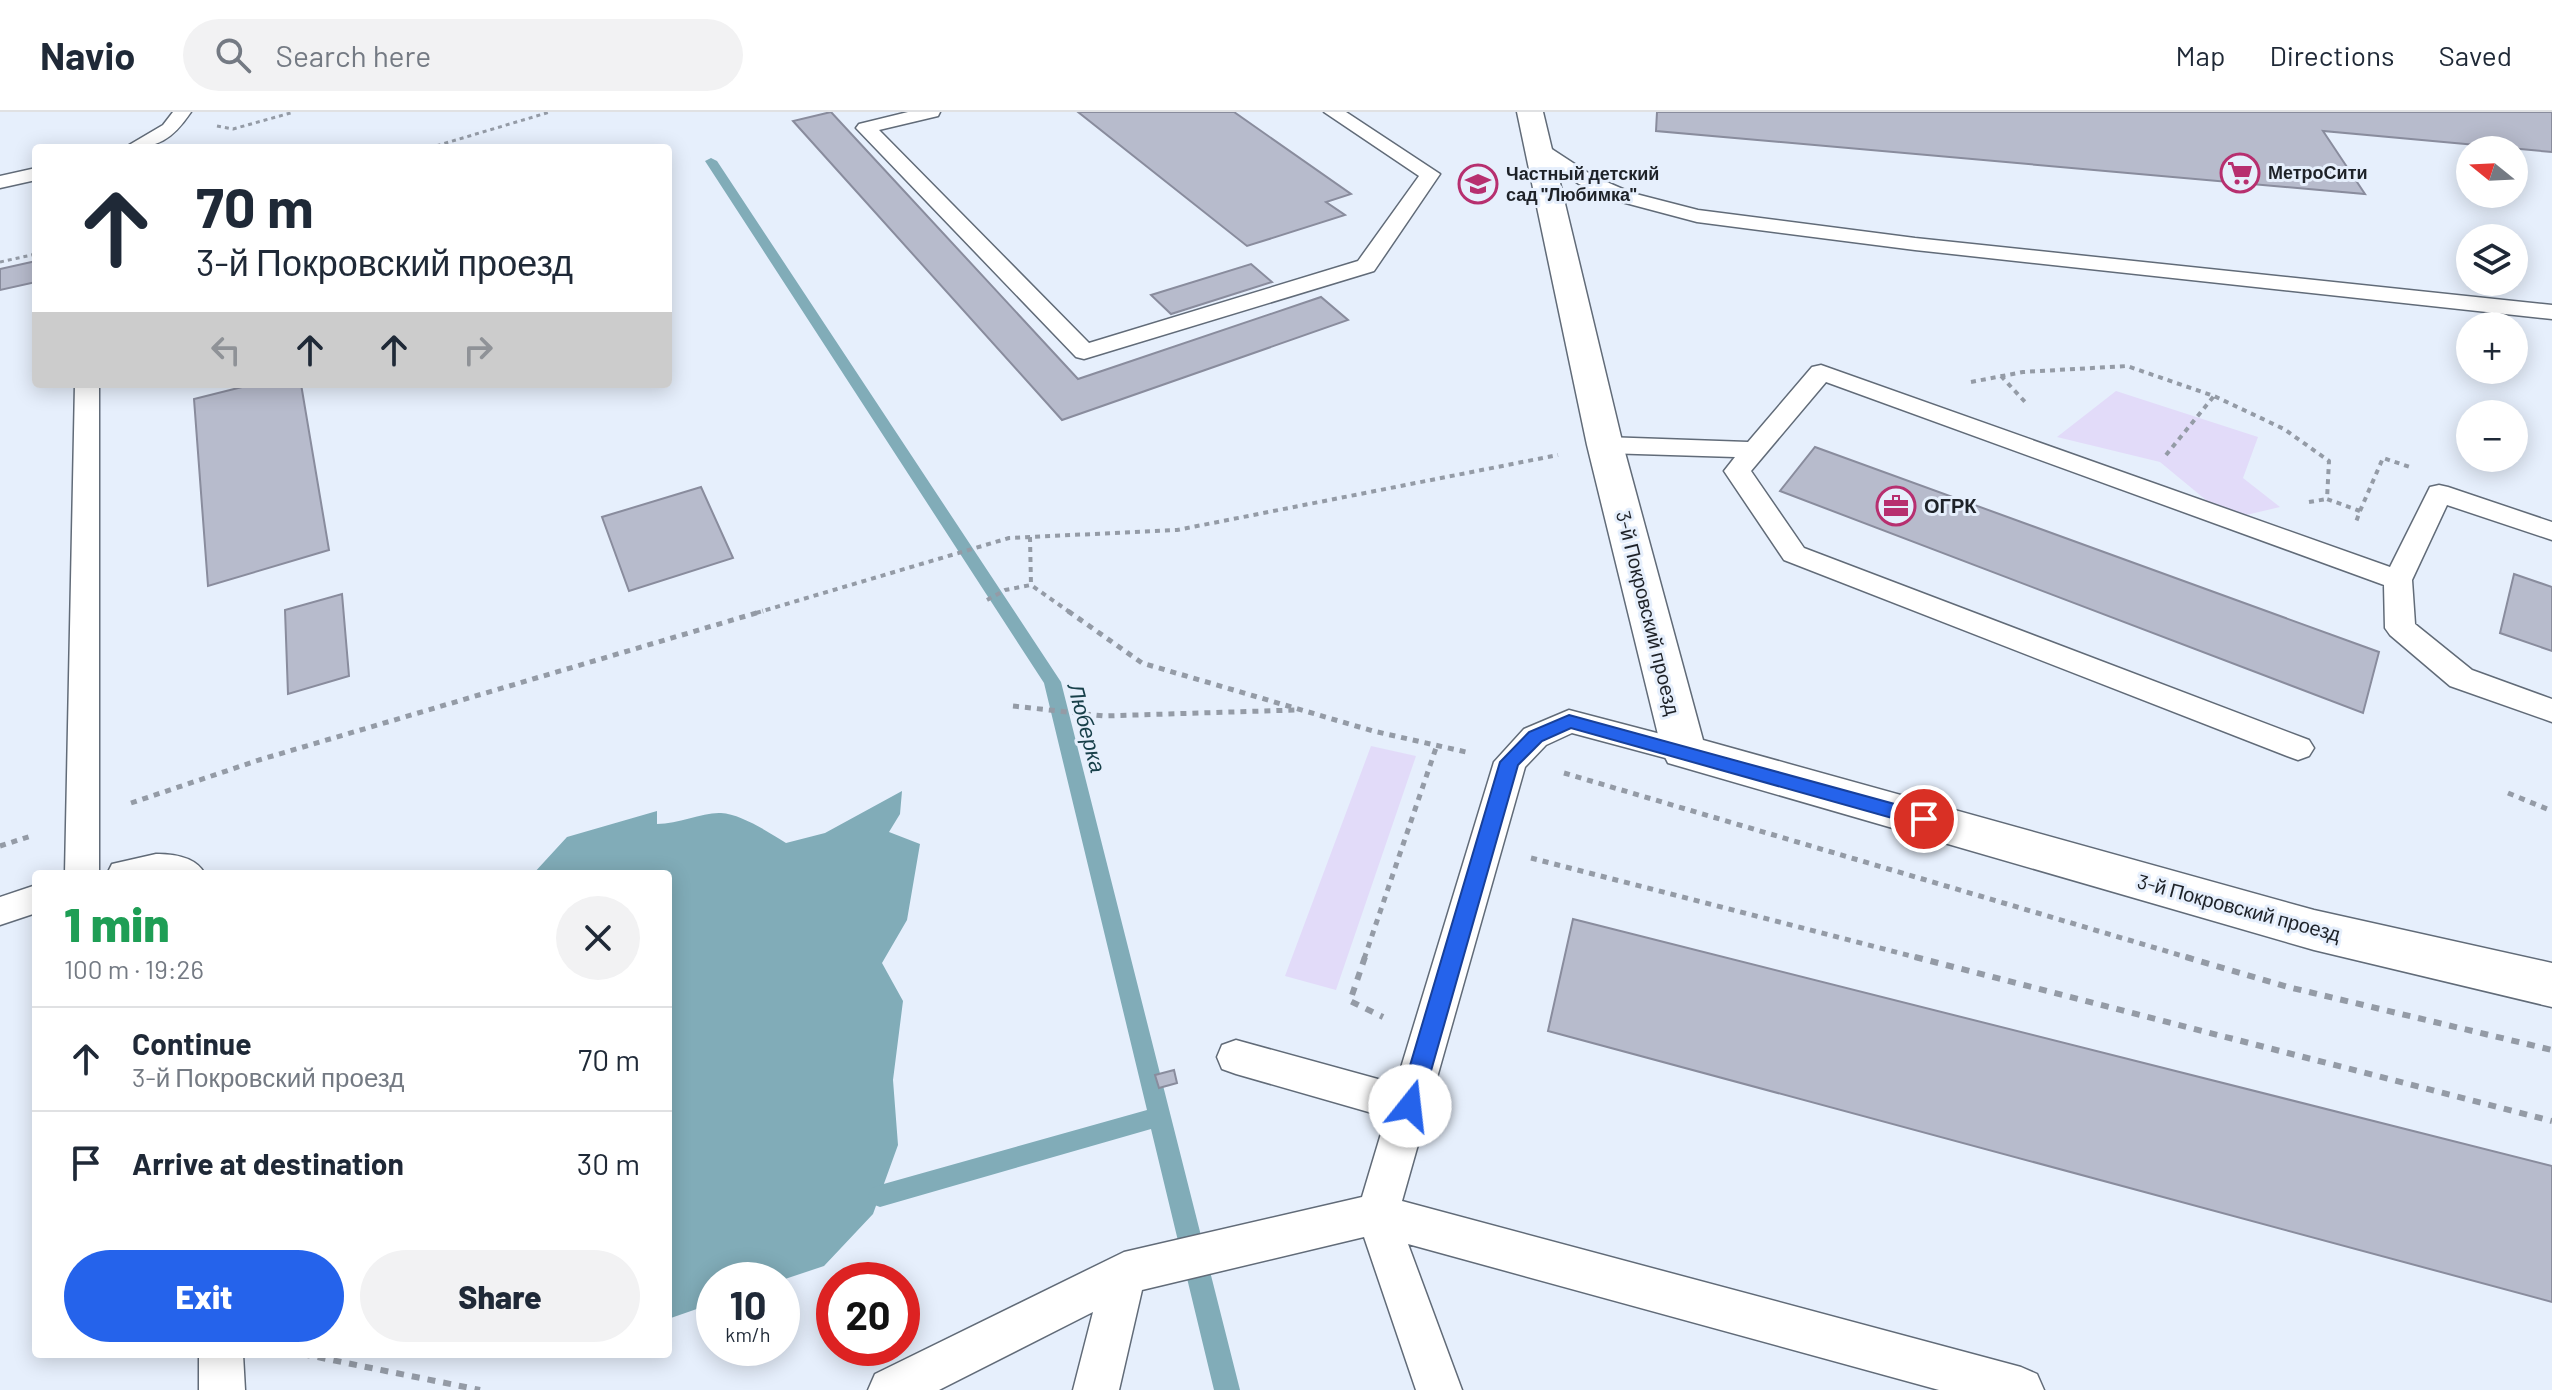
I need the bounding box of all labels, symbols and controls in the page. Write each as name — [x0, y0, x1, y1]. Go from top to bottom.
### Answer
search box — [183, 19, 743, 91]
text: Navio — [40, 32, 135, 78]
icon: search — [211, 33, 255, 77]
text: Search here — [275, 37, 431, 73]
text: Map — [2176, 38, 2225, 72]
text: Directions — [2269, 38, 2395, 72]
text: Saved — [2439, 38, 2512, 72]
north arrow — [2456, 136, 2528, 208]
map controls — [2456, 136, 2528, 472]
supermarket icon: МетроСити — [2219, 152, 2261, 194]
place label: МетроСити — [2268, 161, 2368, 183]
place label: Частный детский сад "Любимка" — [1506, 162, 1659, 205]
school or university icon: Частный детский сад "Любимка" — [1457, 163, 1499, 205]
text: 70 m — [196, 172, 314, 239]
icon: ahead — [64, 176, 168, 280]
button: layers — [2456, 224, 2528, 296]
text: 3-й Покровский проезд — [196, 240, 573, 283]
button: + — [2456, 312, 2528, 384]
icon: left — [204, 328, 248, 372]
icon: ahead — [288, 328, 332, 372]
icon: ahead — [372, 328, 416, 372]
icon: right — [456, 328, 500, 372]
button: − — [2456, 400, 2528, 472]
office icon: ОГРК — [1875, 485, 1917, 527]
place label: ОГРК — [1924, 493, 1977, 517]
street label: 3-й Покровский проезд — [1612, 508, 1686, 718]
water label: Люберка — [1062, 678, 1112, 775]
pin — [1890, 785, 1958, 853]
icon: arrive — [1902, 797, 1946, 841]
street label: 3-й Покровский проезд — [2135, 868, 2344, 946]
text: 1 min — [64, 894, 170, 952]
button: close — [556, 896, 640, 980]
text: 100 m · 19:26 — [64, 953, 204, 984]
text: Continue — [132, 1025, 252, 1061]
icon: ahead — [64, 1037, 108, 1081]
text: 70 m — [578, 1041, 640, 1077]
text: 3-й Покровский проезд — [132, 1061, 404, 1092]
position arrow — [1368, 1064, 1452, 1148]
icon: arrive — [64, 1141, 108, 1185]
text: Arrive at destination — [132, 1145, 404, 1181]
text: 30 m — [577, 1145, 640, 1181]
button: Exit — [64, 1250, 344, 1342]
button: Share — [360, 1250, 640, 1342]
speed limit sign: 20 — [816, 1262, 920, 1366]
text: 10 — [730, 1280, 766, 1328]
text: km/h — [725, 1322, 771, 1346]

